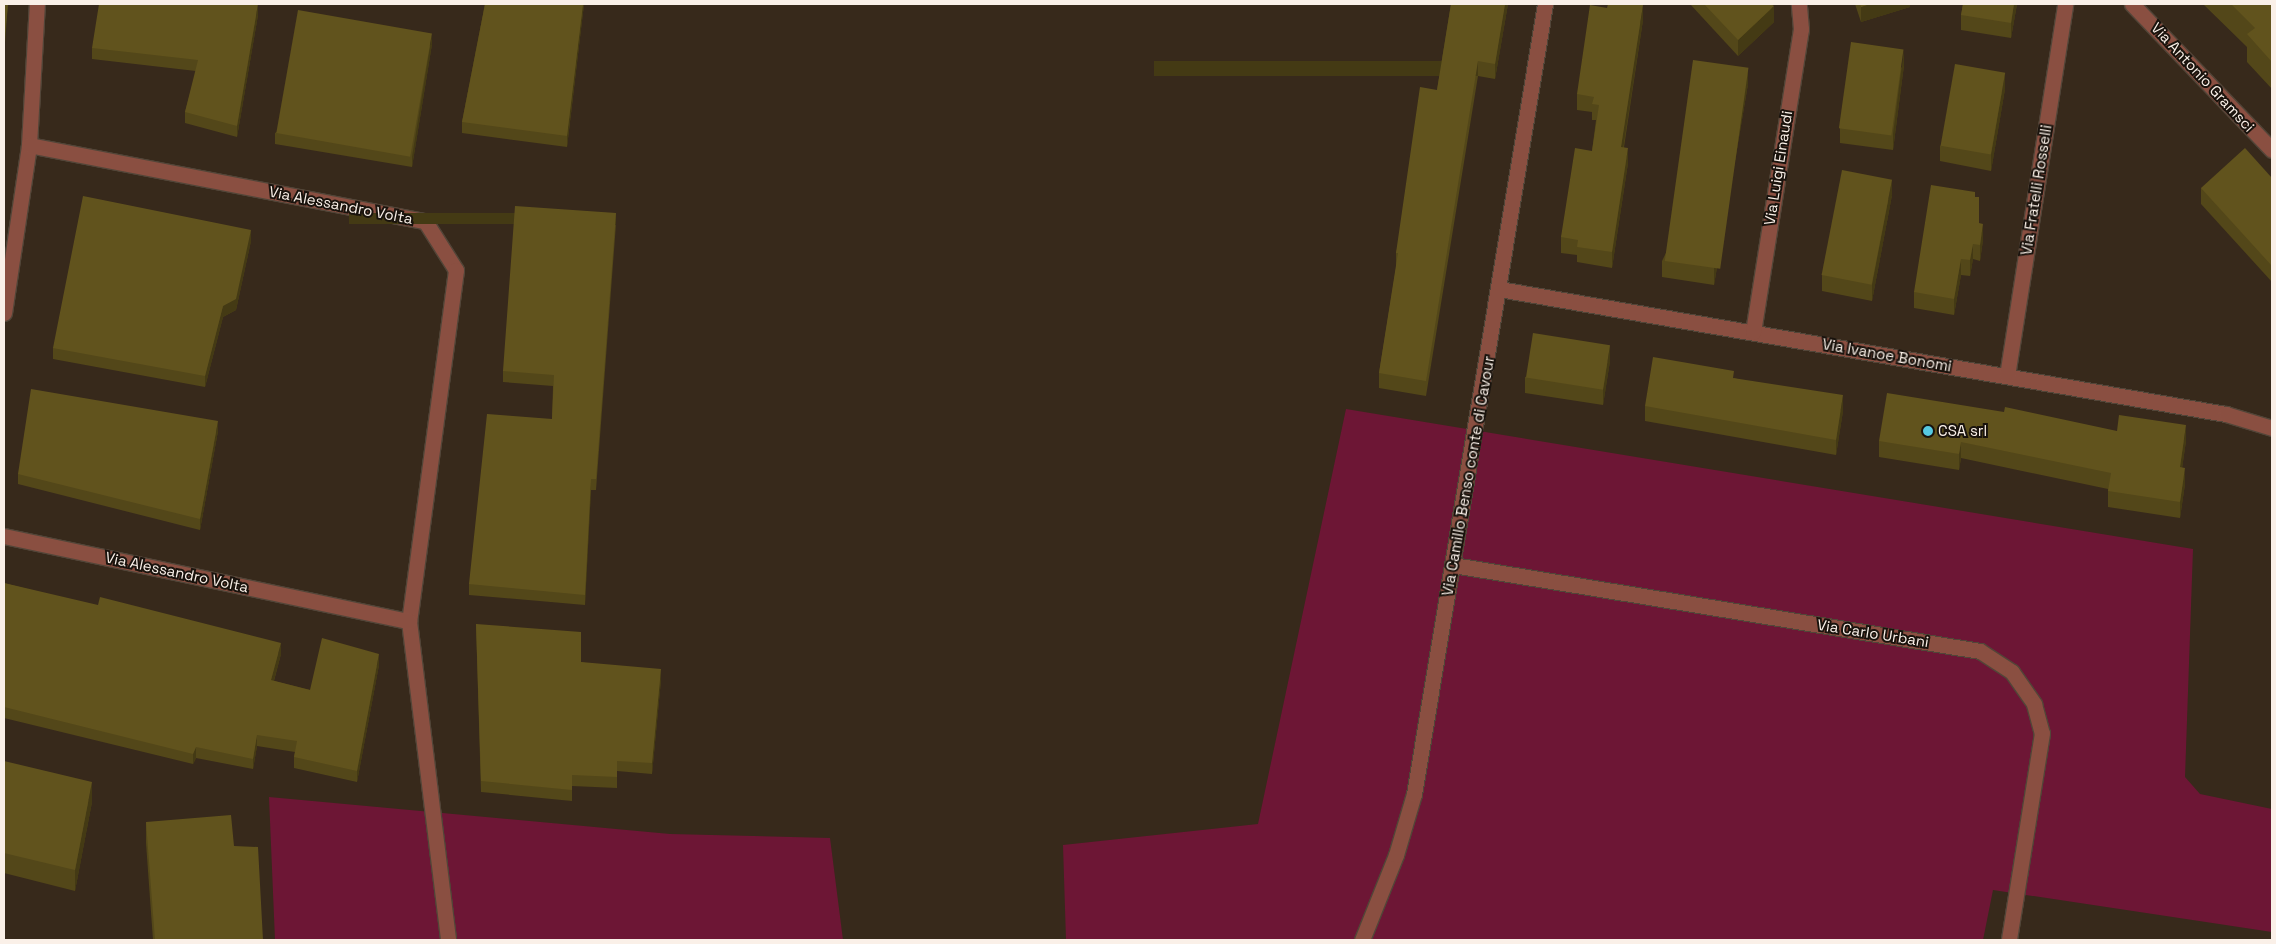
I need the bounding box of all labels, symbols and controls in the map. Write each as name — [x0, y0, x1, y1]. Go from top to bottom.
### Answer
street label: Via Antonio Gramsci — [2148, 19, 2258, 135]
street label: Via Luigi Einaudi — [1760, 109, 1796, 227]
street label: Via Fratelli Rosselli — [2017, 123, 2055, 257]
street label: Via Alessandro Volta — [267, 182, 415, 228]
street label: Via Ivanoe Bonomi — [1821, 335, 1953, 375]
street label: Via Camillo Benso conte di Cavour — [1438, 355, 1498, 597]
place label: CSA srl — [1938, 422, 1987, 440]
marker: CSA srl — [1922, 425, 1934, 437]
street label: Via Alessandro Volta — [104, 548, 250, 596]
street label: Via Carlo Urbani — [1816, 615, 1930, 651]

